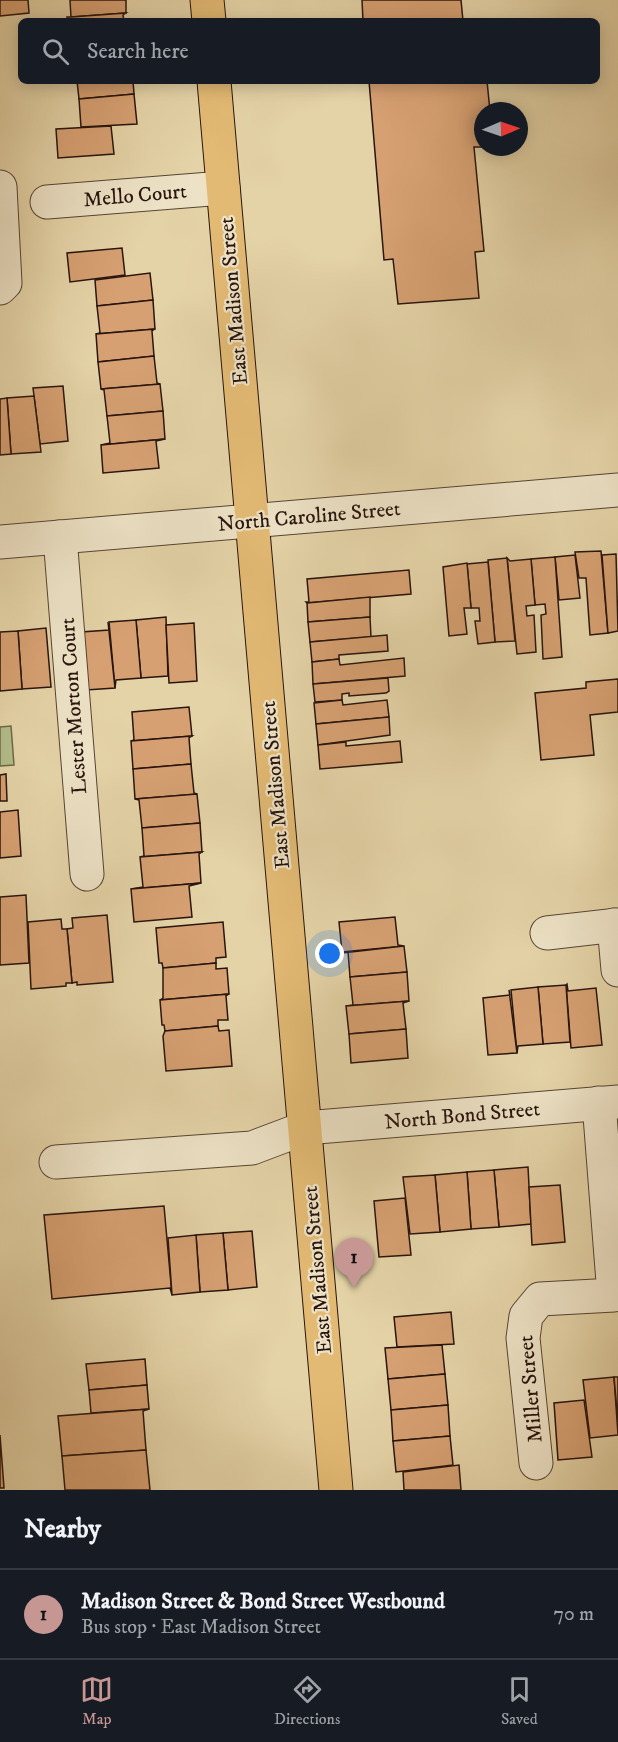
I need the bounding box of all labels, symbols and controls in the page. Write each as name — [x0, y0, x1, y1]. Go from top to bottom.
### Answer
search box — [18, 18, 600, 84]
icon: search — [39, 35, 72, 68]
text: Search here — [87, 38, 189, 65]
north arrow — [474, 102, 528, 156]
street label: Mello Court — [82, 179, 188, 213]
street label: East Madison Street — [214, 216, 254, 386]
street label: North Caroline Street — [217, 496, 402, 538]
street label: Lester Morton Court — [55, 617, 93, 795]
street label: East Madison Street — [256, 700, 296, 870]
your location — [315, 939, 344, 968]
street label: North Bond Street — [383, 1096, 541, 1136]
street label: East Madison Street — [298, 1185, 338, 1355]
pin: 1 — [334, 1238, 374, 1288]
street label: Miller Street — [513, 1334, 549, 1444]
text: Nearby — [24, 1513, 101, 1546]
text: Madison Street & Bond Street Westbound — [81, 1588, 445, 1615]
text: 1 — [40, 1602, 47, 1627]
text: 70 m — [553, 1602, 594, 1627]
text: Bus stop · East Madison Street — [81, 1615, 321, 1640]
tab: Map — [80, 1673, 113, 1729]
tab: Directions — [274, 1673, 340, 1729]
tab: Saved — [501, 1673, 538, 1729]

